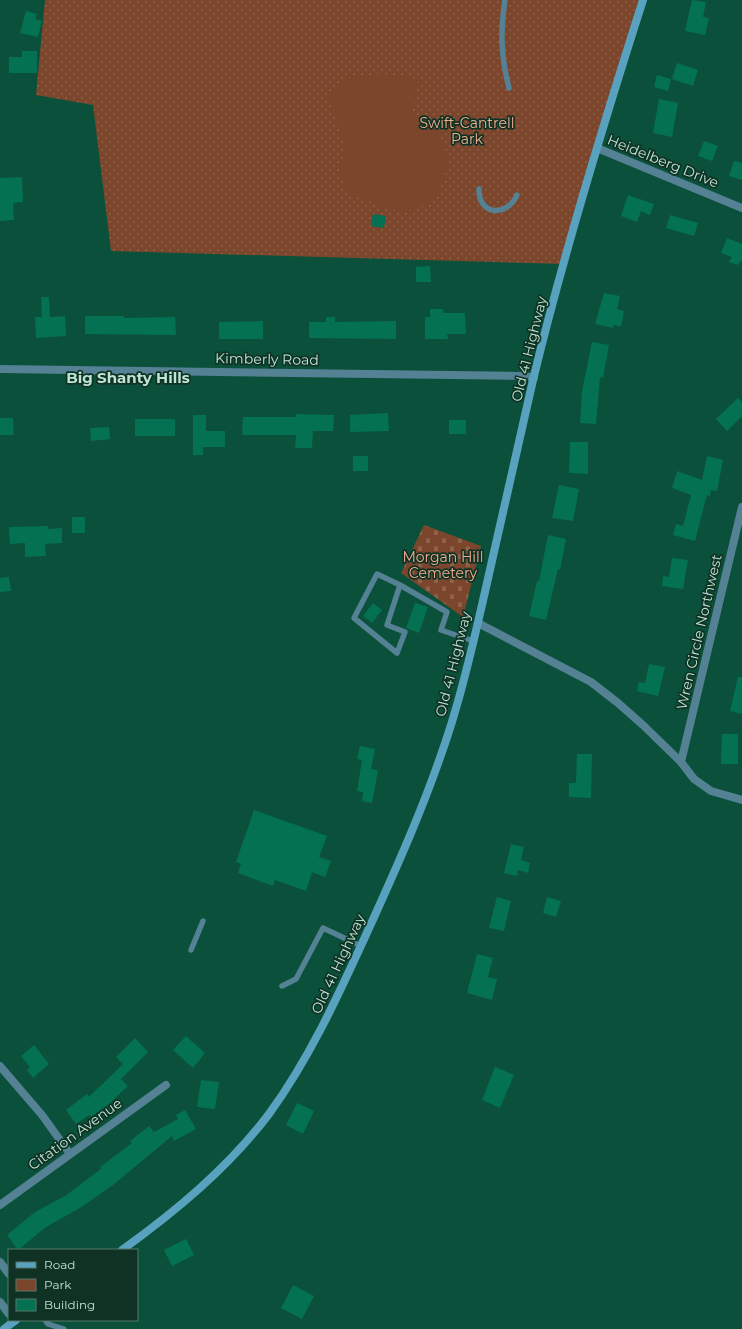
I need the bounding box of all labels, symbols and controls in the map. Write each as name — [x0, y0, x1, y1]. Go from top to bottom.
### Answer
park label: Swift-Cantrell Park — [420, 114, 514, 148]
street label: Heidelberg Drive — [605, 130, 721, 192]
street label: Old 41 Highway — [507, 294, 551, 404]
street label: Kimberly Road — [215, 349, 319, 369]
district label: Big Shanty Hills — [66, 368, 190, 387]
park label: Morgan Hill Cemetery — [402, 548, 484, 582]
street label: Wren Circle Northwest — [672, 552, 726, 711]
street label: Old 41 Highway — [431, 609, 475, 719]
street label: Old 41 Highway — [307, 911, 369, 1017]
street label: Citation Avenue — [25, 1094, 125, 1174]
legend — [8, 1249, 138, 1321]
text: Road — [44, 1257, 75, 1272]
text: Park — [44, 1277, 72, 1292]
text: Building — [44, 1297, 95, 1312]

